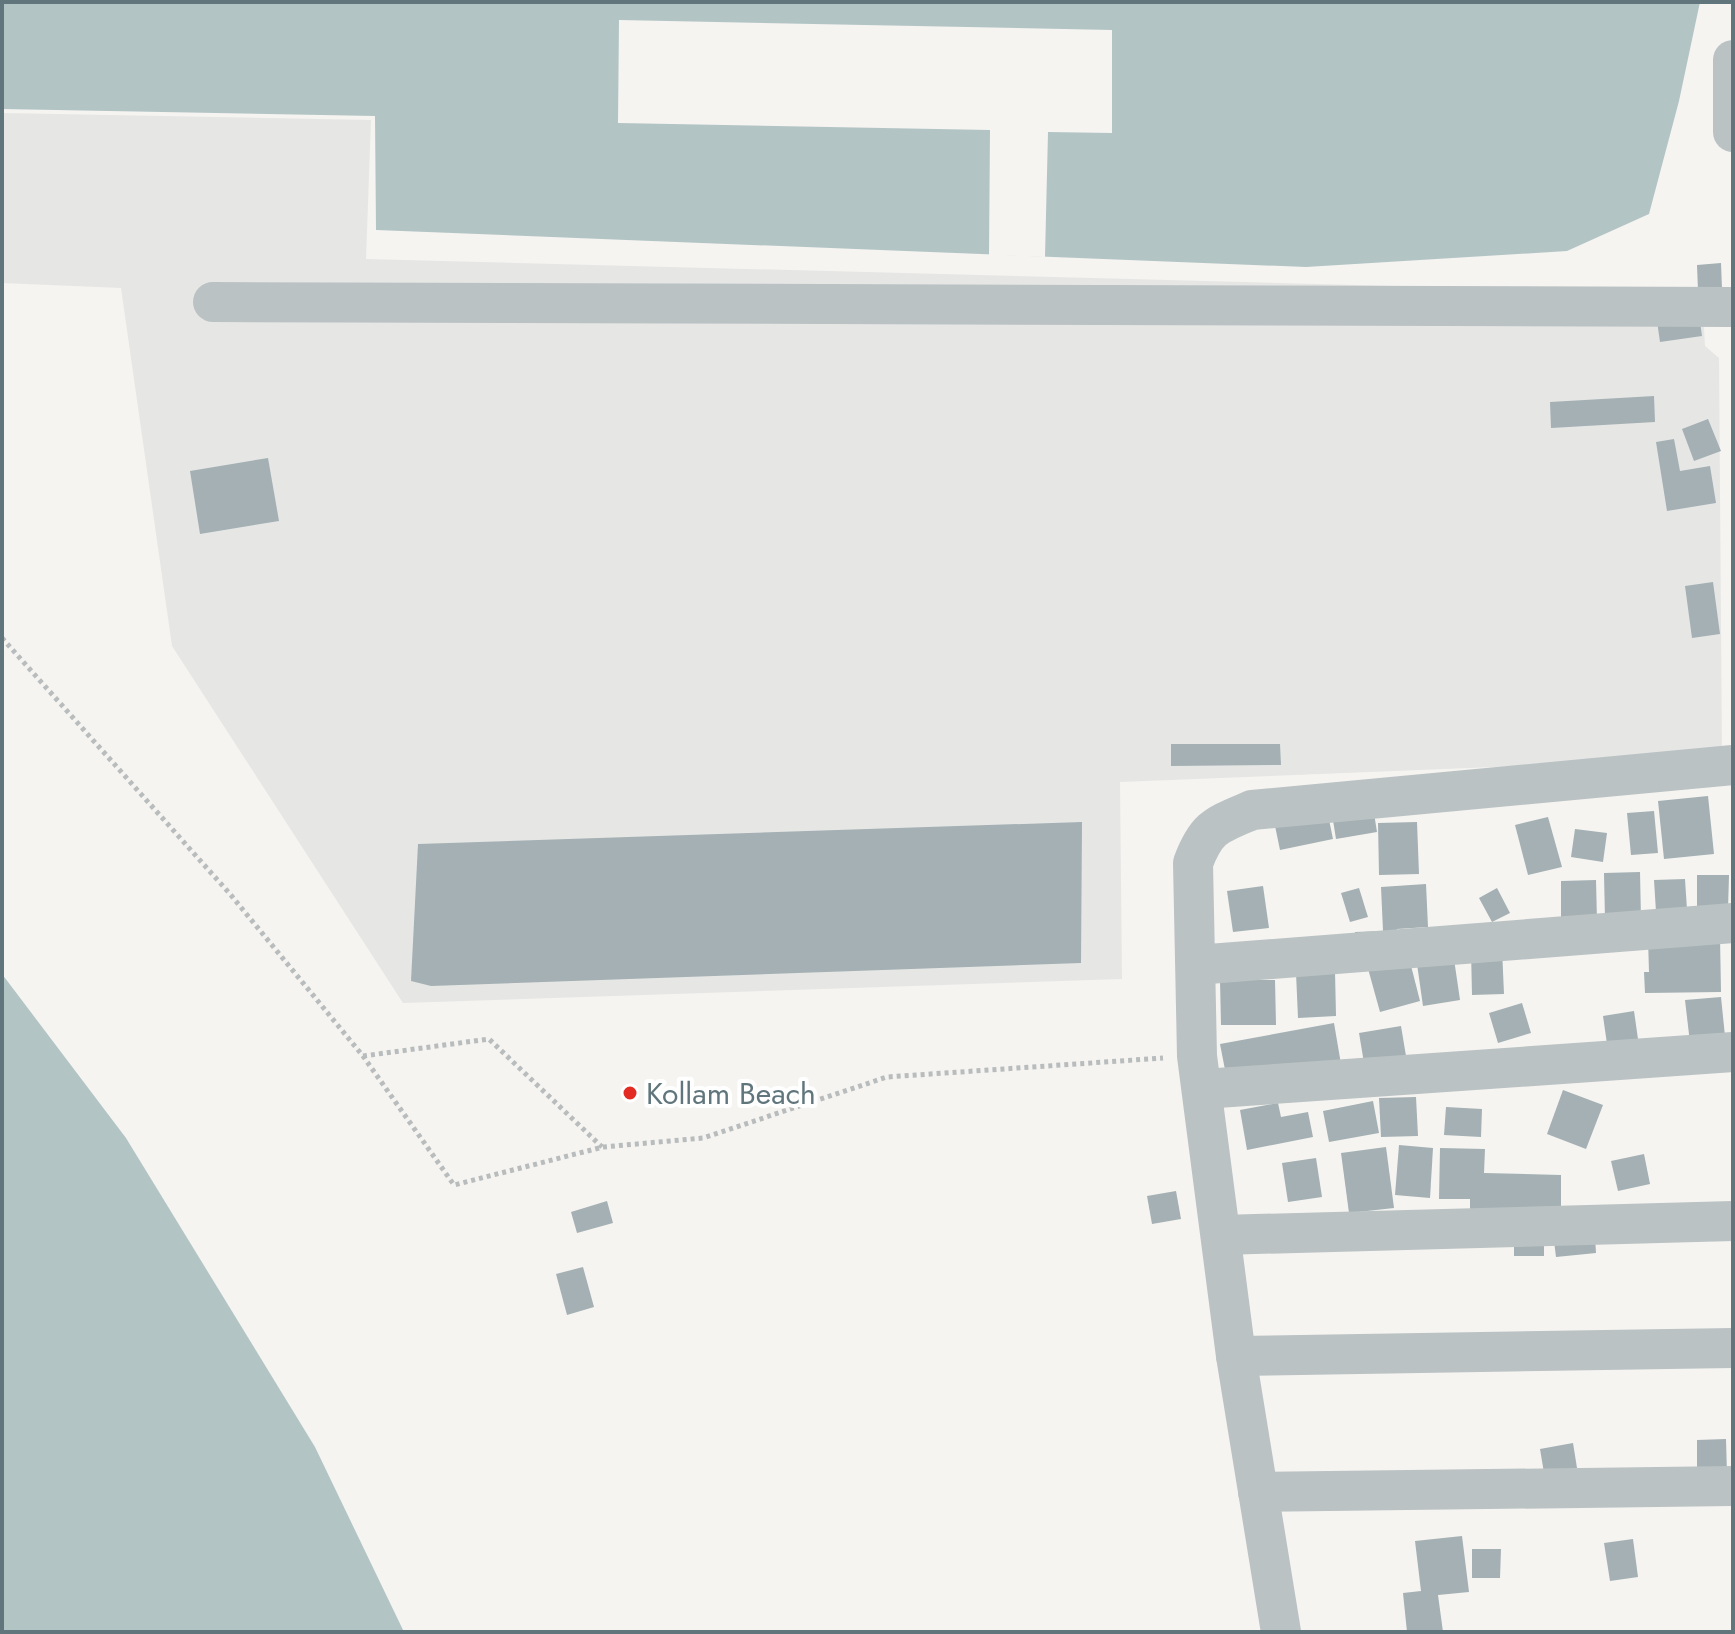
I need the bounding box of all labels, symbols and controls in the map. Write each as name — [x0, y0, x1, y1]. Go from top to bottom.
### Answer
place label: Kollam Beach — [646, 1072, 816, 1115]
marker: Kollam Beach — [621, 1084, 639, 1102]

